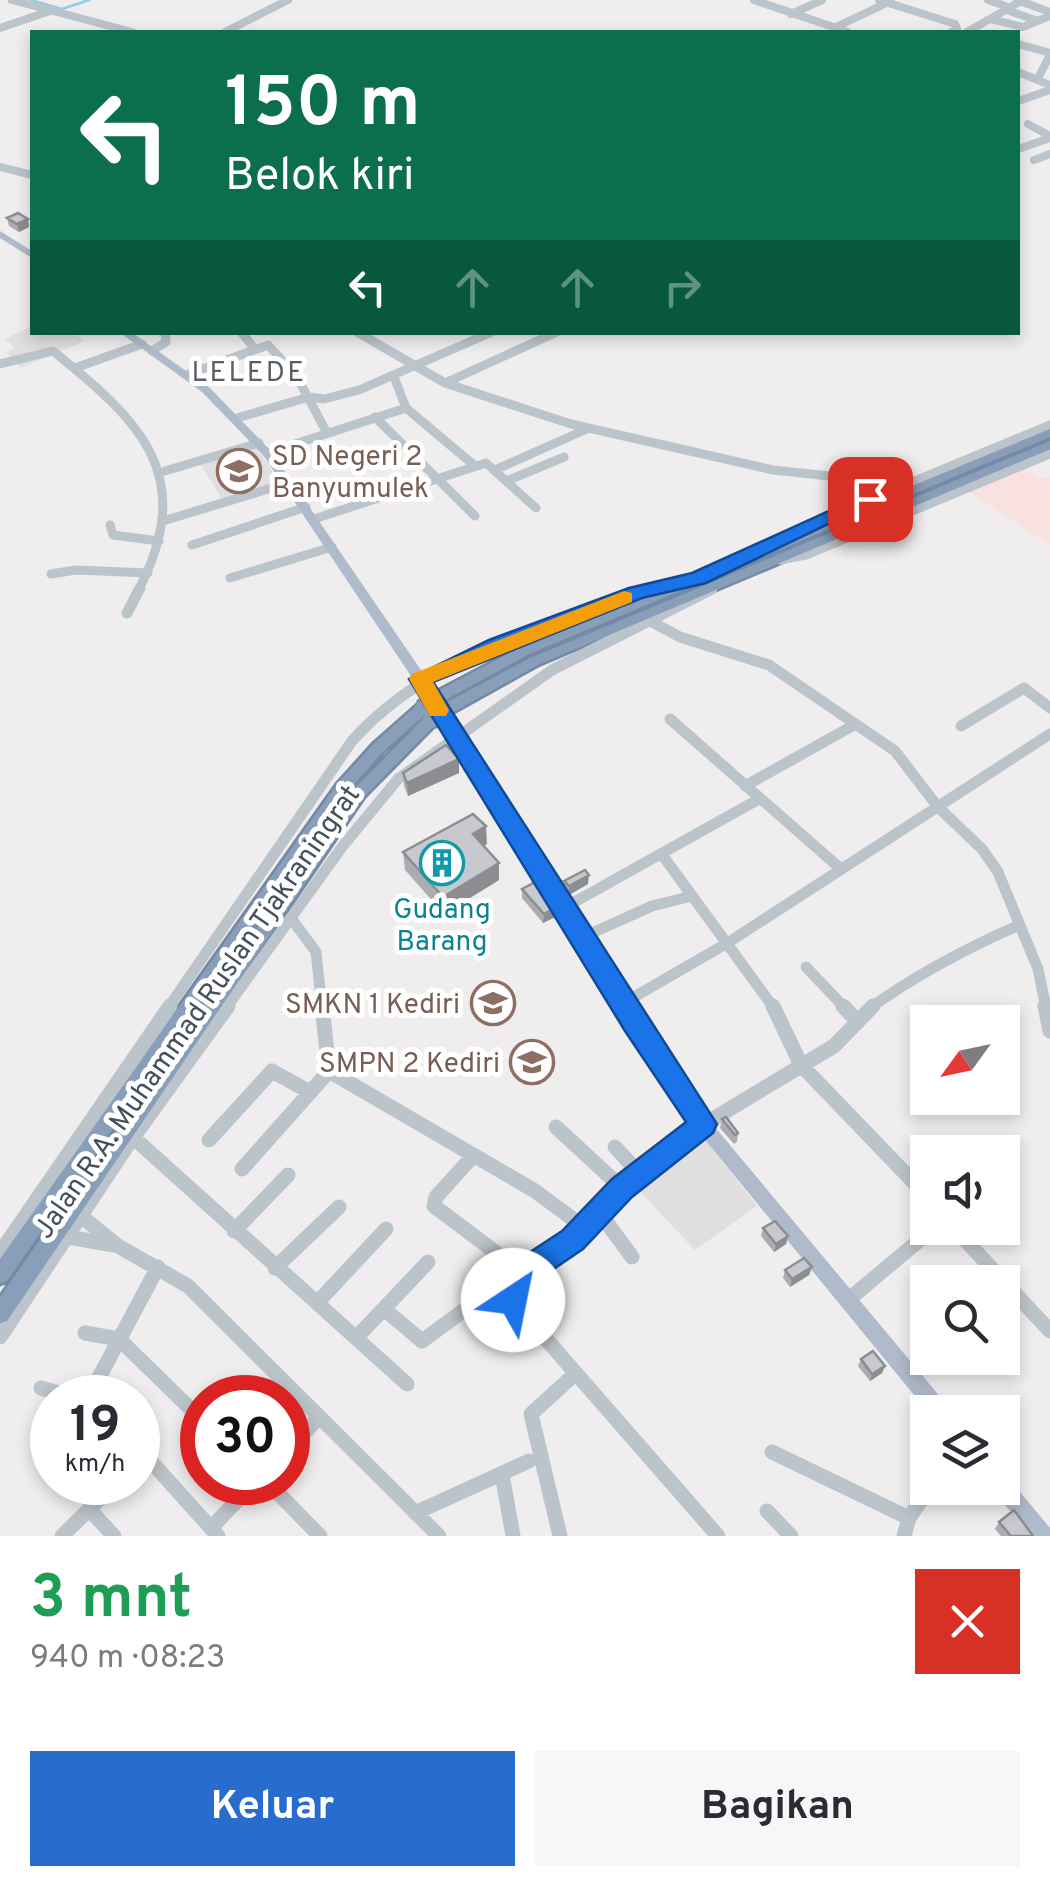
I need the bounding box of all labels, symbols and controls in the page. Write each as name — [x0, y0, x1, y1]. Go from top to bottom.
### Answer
text: 150 m — [225, 62, 420, 151]
icon: left — [60, 70, 190, 200]
text: Belok kiri — [225, 149, 415, 206]
icon: left — [340, 260, 395, 315]
icon: ahead — [445, 260, 500, 315]
icon: ahead — [550, 260, 605, 315]
icon: right — [655, 260, 710, 315]
district label: LELEDE — [191, 356, 307, 392]
place label: SD Negeri 2 Banyumulek — [272, 440, 429, 508]
school or university icon: SD Negeri 2 Banyumulek — [216, 448, 262, 494]
pin — [828, 457, 913, 542]
icon: arrive — [843, 472, 898, 527]
street label: Jalan R.A. Muhammad Ruslan Tjakraningrat — [27, 779, 370, 1246]
building icon: Gudang Barang — [419, 840, 465, 886]
place label: Gudang Barang — [393, 893, 491, 961]
school or university icon: SMKN 1 Kediri — [470, 980, 516, 1026]
place label: SMKN 1 Kediri — [285, 988, 460, 1024]
north arrow — [910, 1005, 1020, 1115]
map controls — [910, 1005, 1020, 1505]
school or university icon: SMPN 2 Kediri — [509, 1039, 555, 1085]
place label: SMPN 2 Kediri — [319, 1047, 500, 1083]
button: sound — [910, 1135, 1020, 1245]
position arrow — [461, 1248, 565, 1352]
button: search — [910, 1265, 1020, 1375]
speed limit sign: 30 — [180, 1375, 310, 1505]
button: layers — [910, 1395, 1020, 1505]
text: 19 — [70, 1396, 120, 1459]
text: km/h — [65, 1449, 125, 1481]
text: 3 mnt — [30, 1563, 192, 1639]
button: close — [915, 1569, 1020, 1674]
text: 940 m · 08:23 — [30, 1639, 225, 1679]
button: Keluar — [30, 1751, 515, 1866]
button: Bagikan — [535, 1751, 1020, 1866]

